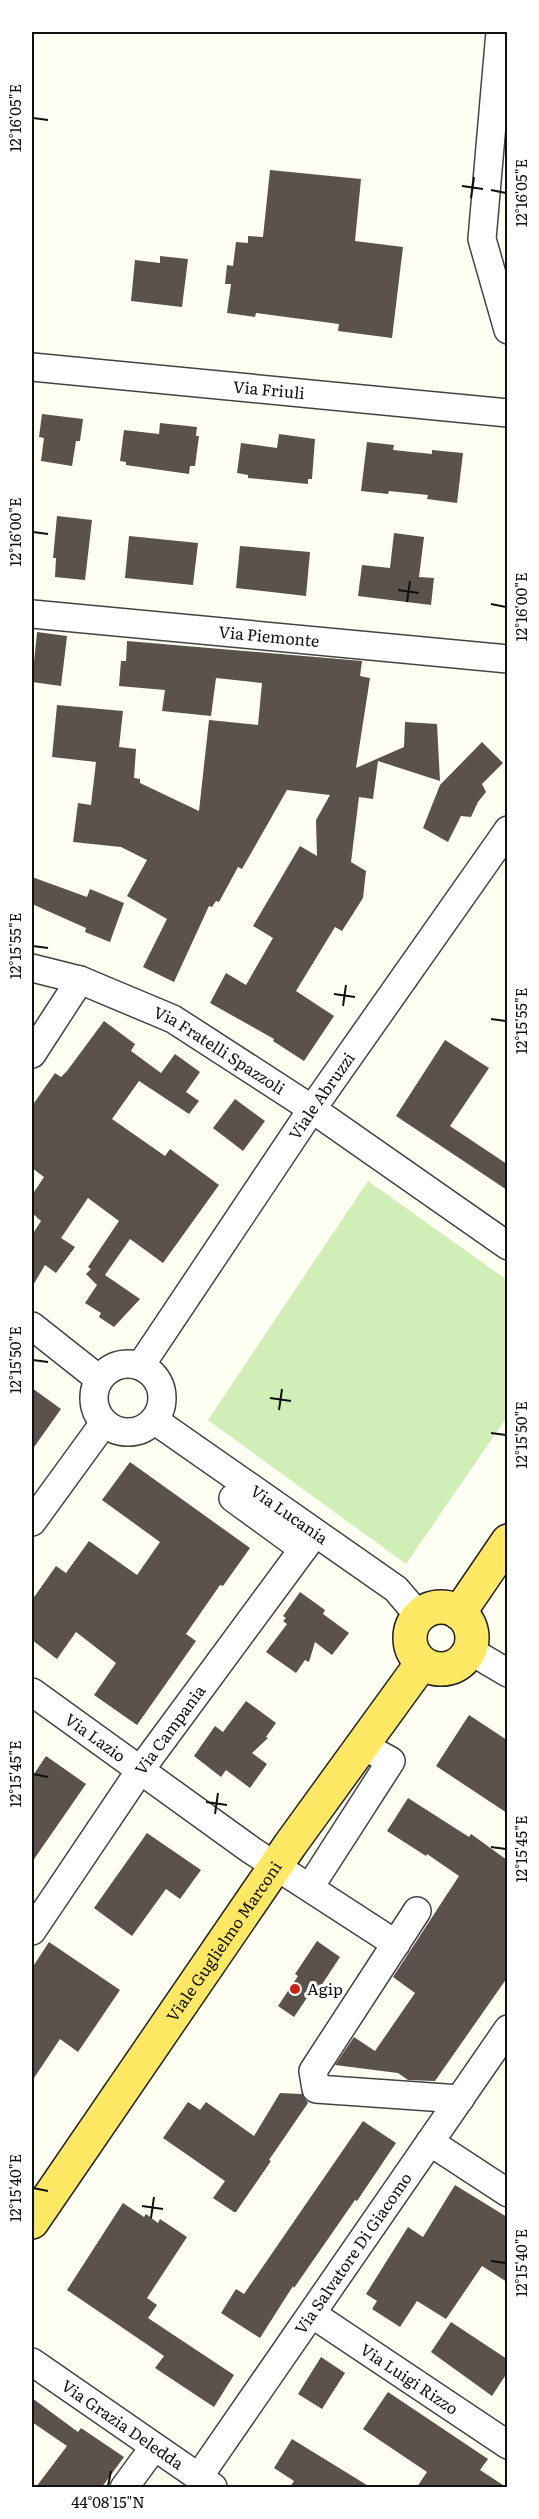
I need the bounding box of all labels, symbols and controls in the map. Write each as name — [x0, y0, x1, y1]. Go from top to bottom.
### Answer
text: 12°16'05"E — [3, 84, 26, 152]
text: 12°16'05"E — [509, 159, 532, 227]
street label: Via Friuli — [232, 373, 306, 404]
text: 12°16'00"E — [3, 497, 26, 567]
text: 12°16'00"E — [509, 572, 532, 642]
street label: Via Piemonte — [217, 619, 321, 652]
text: 12°15'55"E — [3, 913, 26, 979]
text: 12°15'55"E — [509, 988, 532, 1054]
street label: Via Fratelli Spazzoli — [150, 999, 290, 1100]
street label: Viale Abruzzi — [282, 1047, 360, 1144]
text: 12°15'50"E — [3, 1326, 26, 1394]
text: 12°15'50"E — [509, 1401, 532, 1469]
street label: Via Lucania — [246, 1478, 334, 1549]
street label: Via Campania — [128, 1679, 211, 1779]
street label: Via Lazio — [60, 1707, 131, 1767]
text: 12°15'45"E — [3, 1740, 26, 1808]
text: 12°15'45"E — [509, 1815, 532, 1883]
street label: Viale Guglielmo Marconi — [160, 1856, 287, 2026]
place label: Agip — [307, 1976, 343, 2000]
marker: Agip — [288, 1982, 302, 1996]
text: 12°15'40"E — [3, 2154, 26, 2222]
street label: Via Salvatore Di Giacomo — [288, 2167, 417, 2339]
text: 12°15'40"E — [509, 2229, 532, 2297]
street label: Via Luigi Rizzo — [356, 2337, 464, 2420]
street label: Via Grazia Deledda — [57, 2373, 189, 2475]
text: 44°08'15"N — [71, 2490, 145, 2513]

